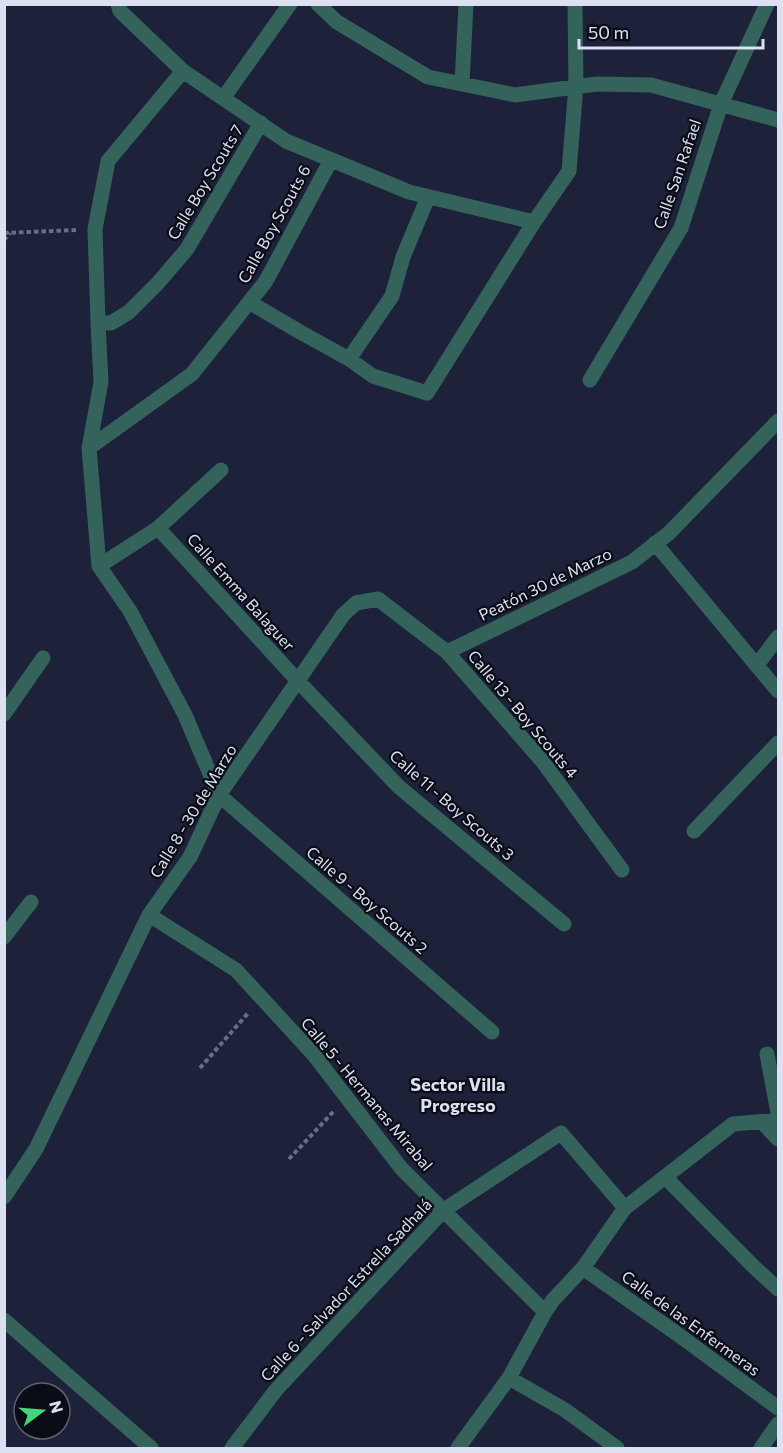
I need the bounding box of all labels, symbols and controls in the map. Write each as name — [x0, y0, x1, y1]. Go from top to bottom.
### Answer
scale bar — [579, 12, 764, 50]
text: 50 m — [588, 21, 629, 43]
street label: Calle San Rafael — [649, 116, 704, 231]
street label: Calle Boy Scouts 7 — [163, 121, 246, 243]
street label: Calle Boy Scouts 6 — [233, 161, 314, 286]
street label: Calle Emma Balaguer — [184, 529, 299, 655]
street label: Peatón 30 de Marzo — [475, 543, 614, 624]
street label: Calle 13 - Boy Scouts 4 — [464, 646, 583, 782]
street label: Calle 8 - 30 de Marzo — [145, 741, 240, 881]
street label: Calle 11 - Boy Scouts 3 — [386, 746, 518, 864]
street label: Calle 9 - Boy Scouts 2 — [303, 842, 432, 957]
street label: Calle 5 - Hermanas Mirabal — [298, 1013, 437, 1174]
district label: Sector Villa Progreso — [410, 1073, 506, 1116]
street label: Calle 6 - Salvador Estrella Sadhalá — [256, 1195, 435, 1385]
street label: Calle de las Enfermeras — [618, 1266, 764, 1379]
north arrow — [12, 1381, 72, 1441]
text: N — [46, 1398, 68, 1415]

